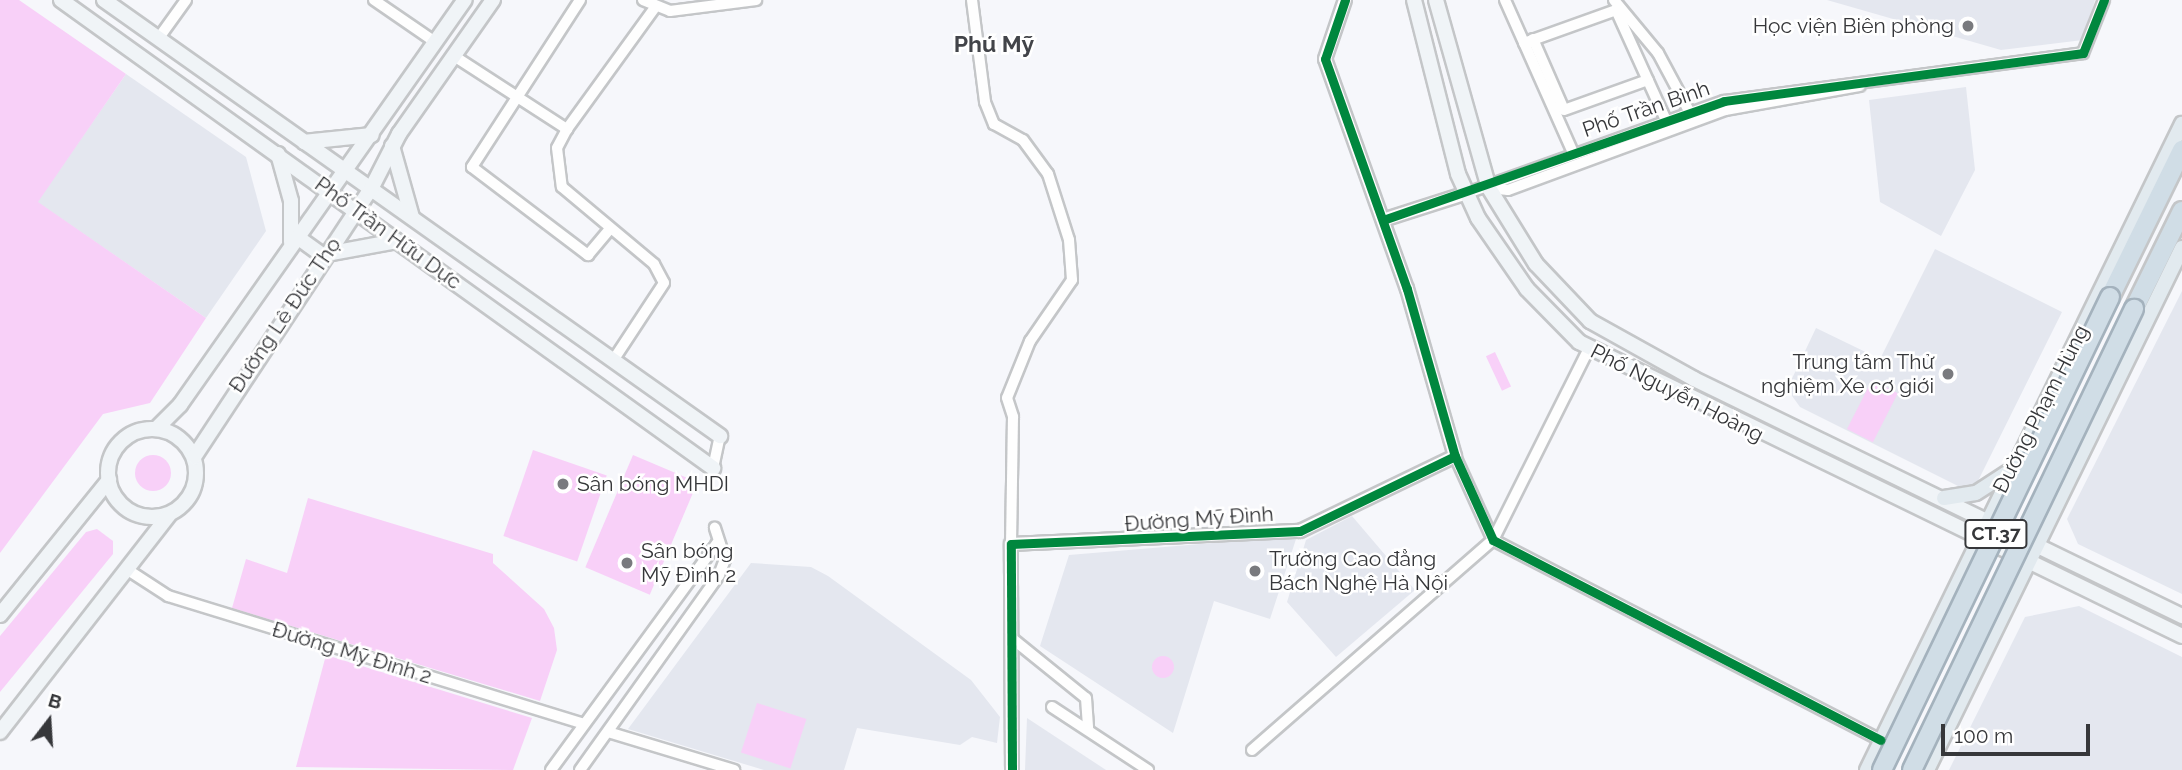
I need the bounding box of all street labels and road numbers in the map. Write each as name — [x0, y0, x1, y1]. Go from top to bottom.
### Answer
street label: Phố Trần Bình — [1579, 75, 1713, 143]
street label: Phố Trần Hữu Dực — [310, 171, 466, 295]
street label: Đường Lê Đức Thọ — [224, 232, 346, 398]
street label: Đường Phạm Hùng — [1988, 321, 2094, 497]
street label: Phố Nguyễn Hoàng — [1586, 339, 1768, 447]
street label: Đường Mỹ Đình — [1123, 501, 1275, 537]
road number: CT.37 — [1963, 519, 2029, 550]
street label: Đường Mỹ Đình 2 — [269, 617, 435, 689]

